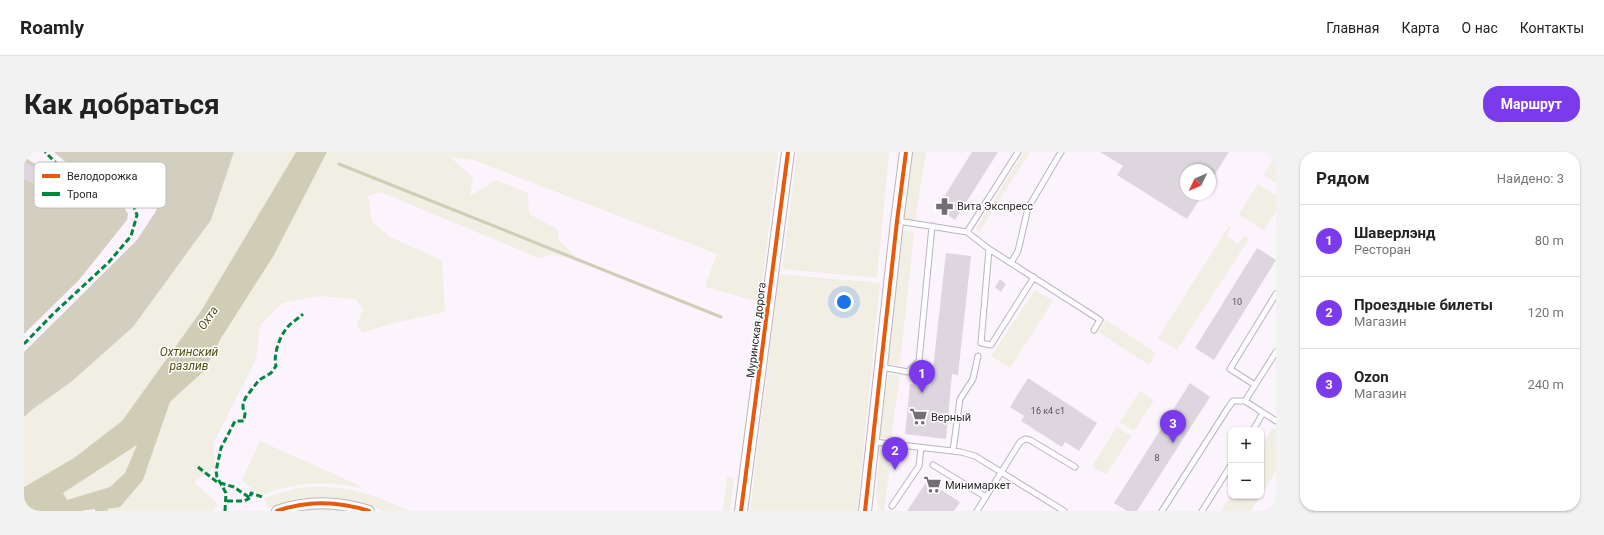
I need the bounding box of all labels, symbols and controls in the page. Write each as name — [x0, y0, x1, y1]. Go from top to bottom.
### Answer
text: Roamly — [20, 16, 84, 39]
text: Главная — [1326, 20, 1379, 36]
text: Карта — [1401, 20, 1440, 36]
text: О нас — [1462, 20, 1498, 36]
text: Контакты — [1520, 20, 1584, 36]
button: Маршрут — [1483, 86, 1580, 122]
text: Как добраться — [24, 88, 220, 121]
legend — [34, 162, 166, 208]
north arrow — [1180, 164, 1216, 200]
text: Рядом — [1316, 168, 1370, 188]
text: Велодорожка — [67, 170, 138, 183]
text: Найдено: 3 — [1497, 171, 1564, 186]
text: Тропа — [67, 188, 98, 201]
pharmacy icon: Вита Экспресс — [934, 196, 954, 216]
place label: Вита Экспресс — [957, 200, 1033, 213]
text: Шаверлэнд — [1354, 224, 1436, 242]
text: 1 — [1325, 233, 1333, 248]
text: 80 m — [1535, 233, 1564, 248]
text: Ресторан — [1354, 242, 1411, 257]
street label: Муринская дорога — [744, 282, 769, 379]
your location — [834, 292, 854, 312]
text: Проездные билеты — [1354, 296, 1493, 314]
house number: 10 — [1232, 297, 1242, 307]
water label: Охта — [195, 303, 221, 333]
text: 2 — [1325, 305, 1333, 320]
text: 120 m — [1527, 305, 1564, 320]
text: Магазин — [1354, 314, 1407, 329]
water label: Охтинский разлив — [160, 345, 219, 373]
pin: 1 — [909, 360, 935, 393]
text: Ozon — [1354, 368, 1389, 386]
text: 3 — [1325, 377, 1333, 392]
text: 240 m — [1527, 377, 1564, 392]
text: Магазин — [1354, 386, 1407, 401]
house number: 16 к4 с1 — [1031, 406, 1065, 416]
supermarket icon: Верный — [908, 407, 928, 427]
pin: 3 — [1160, 410, 1186, 443]
place label: Верный — [931, 411, 971, 424]
map controls — [1228, 427, 1264, 499]
button: + — [1228, 427, 1264, 463]
pin: 2 — [882, 437, 908, 470]
house number: 8 — [1154, 453, 1160, 463]
button: − — [1228, 463, 1264, 499]
supermarket icon: Минимаркет — [922, 475, 942, 495]
place label: Минимаркет — [945, 479, 1012, 492]

